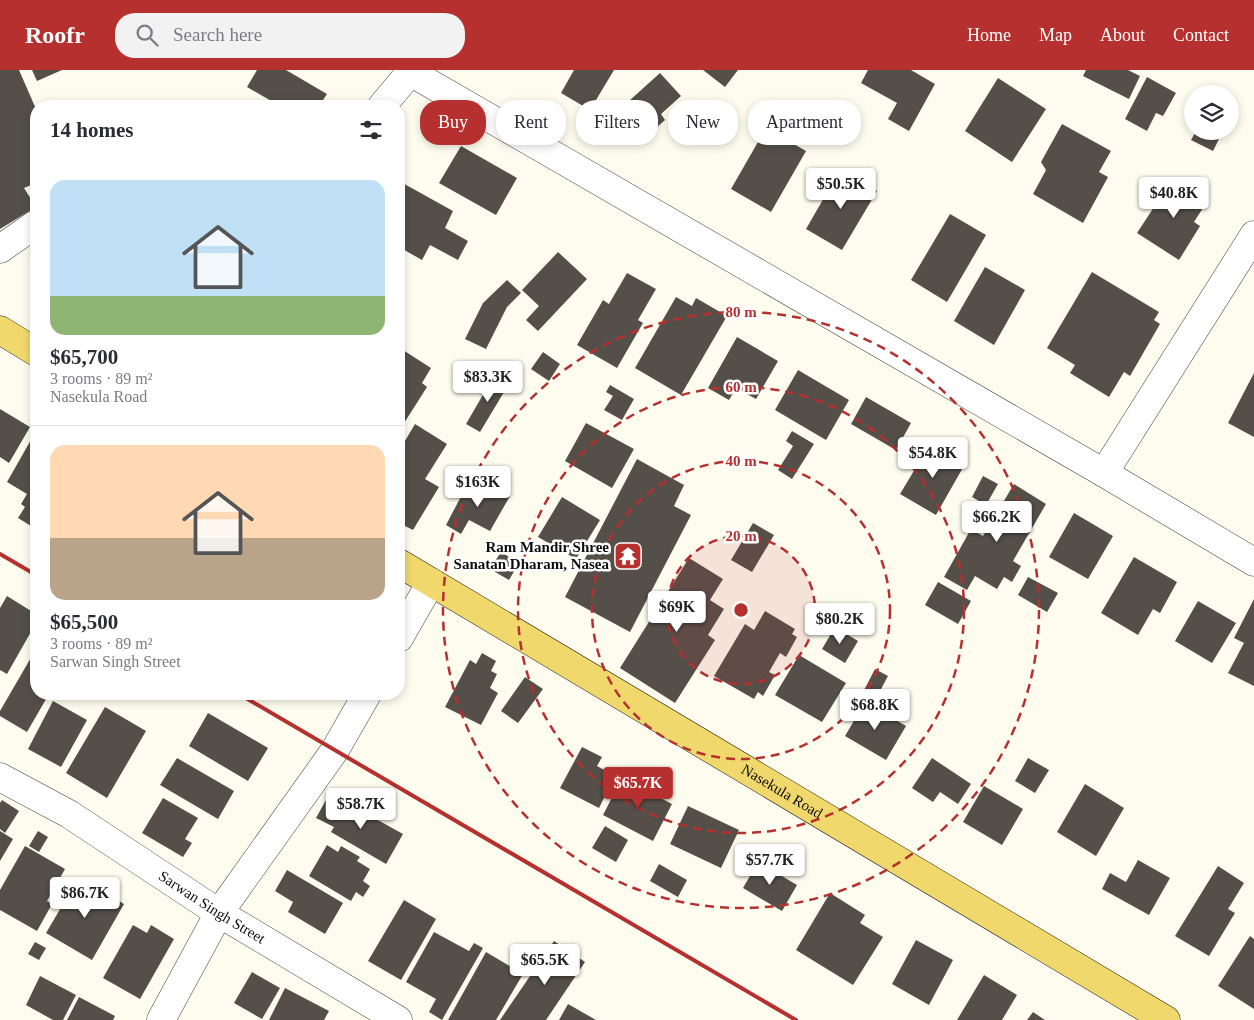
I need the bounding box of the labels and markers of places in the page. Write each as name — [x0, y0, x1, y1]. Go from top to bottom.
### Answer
pin: $50.5K — [800, 168, 882, 210]
pin: $40.8K — [1133, 176, 1215, 219]
pin: $83.3K — [447, 360, 529, 403]
pin: $54.8K — [892, 436, 974, 479]
pin: $163K — [443, 466, 513, 508]
pin: $66.2K — [956, 500, 1038, 543]
place label: Ram Mandir Shree Sanatan Dharam, Nasea — [454, 539, 609, 572]
temple icon: Ram Mandir Shree Sanatan Dharam, Nasea — [613, 541, 643, 571]
pin: $69K — [647, 590, 707, 633]
centre of rings — [732, 601, 750, 619]
pin: $80.2K — [799, 602, 881, 645]
pin: $68.8K — [834, 688, 916, 731]
pin: $65.7K — [597, 766, 679, 809]
pin: $58.7K — [320, 788, 402, 830]
pin: $57.7K — [729, 844, 811, 886]
pin: $86.7K — [44, 876, 126, 919]
pin: $65.5K — [504, 944, 586, 986]

